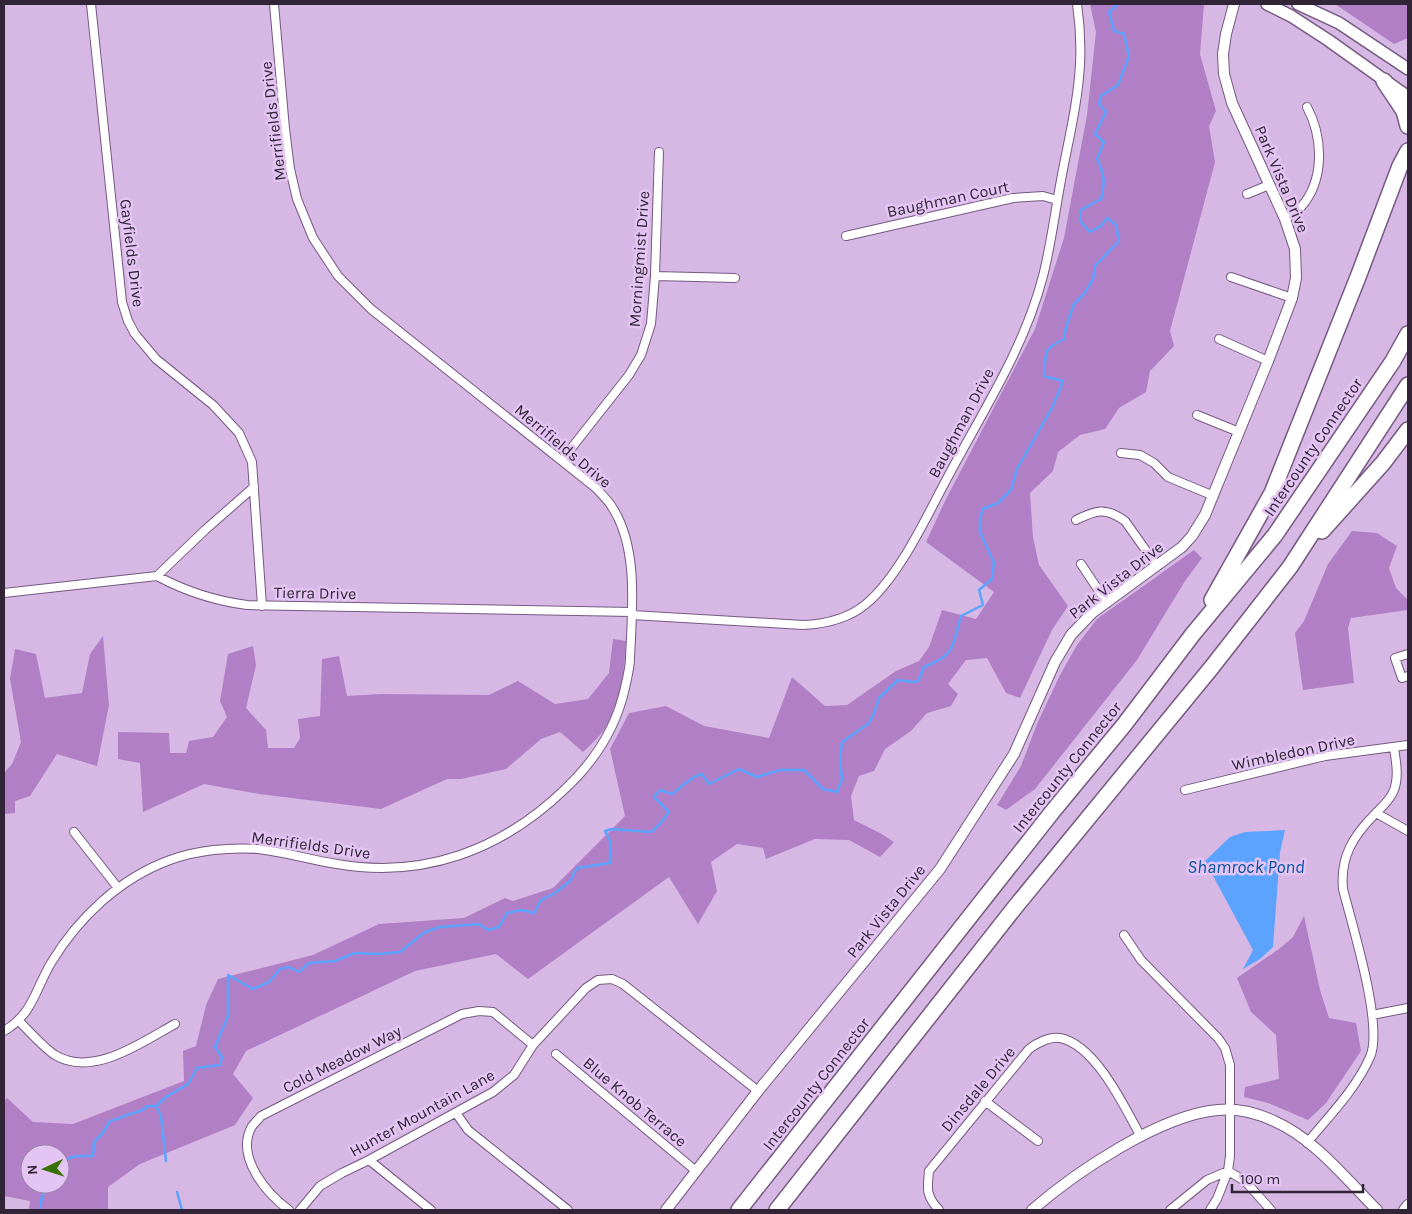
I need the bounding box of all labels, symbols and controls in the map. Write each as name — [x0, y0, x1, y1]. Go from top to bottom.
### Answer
street label: Merrifields Drive — [256, 60, 290, 182]
street label: Park Vista Drive — [1251, 123, 1313, 235]
street label: Baughman Court — [885, 177, 1011, 221]
street label: Morningmist Drive — [625, 190, 653, 328]
street label: Gayfields Drive — [116, 198, 148, 308]
street label: Baughman Drive — [924, 365, 998, 481]
street label: Intercounty Connector — [1260, 374, 1366, 520]
street label: Merrifields Drive — [511, 400, 615, 492]
street label: Park Vista Drive — [1065, 537, 1167, 623]
street label: Tierra Drive — [274, 583, 356, 603]
street label: Intercounty Connector — [1008, 698, 1126, 836]
street label: Wimbledon Drive — [1230, 730, 1356, 774]
street label: Merrifields Drive — [250, 827, 372, 863]
water label: Shamrock Pond — [1187, 856, 1305, 878]
street label: Park Vista Drive — [843, 861, 929, 961]
street label: Intercounty Connector — [758, 1014, 874, 1154]
street label: Cold Meadow Way — [280, 1021, 405, 1097]
street label: Dinsdale Drive — [937, 1042, 1019, 1136]
street label: Blue Knob Terrace — [579, 1053, 691, 1151]
street label: Hunter Mountain Lane — [346, 1065, 498, 1161]
north arrow — [20, 1144, 70, 1194]
scale bar — [1232, 1162, 1363, 1194]
text: N — [24, 1164, 41, 1175]
text: 100 m — [1240, 1170, 1280, 1188]

